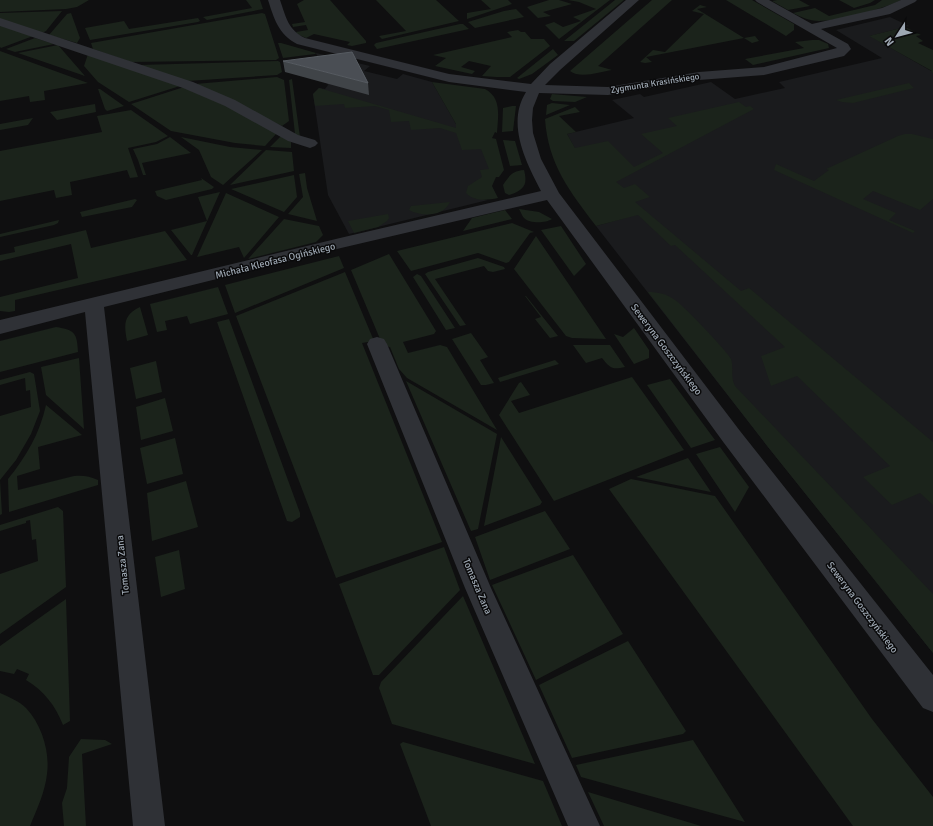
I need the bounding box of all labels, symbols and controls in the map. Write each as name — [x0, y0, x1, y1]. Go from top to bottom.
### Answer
north arrow — [877, 16, 917, 56]
text: N — [882, 35, 897, 49]
street label: Zygmunta Krasińskiego — [610, 71, 701, 96]
street label: Michała Kleofasa Ogińskiego — [214, 240, 336, 282]
street label: Seweryna Goszczyńskiego — [628, 302, 704, 398]
street label: Tomasza Zana — [114, 535, 132, 595]
street label: Tomasza Zana — [460, 557, 494, 616]
street label: Seweryna Goszczyńskiego — [824, 560, 900, 656]

